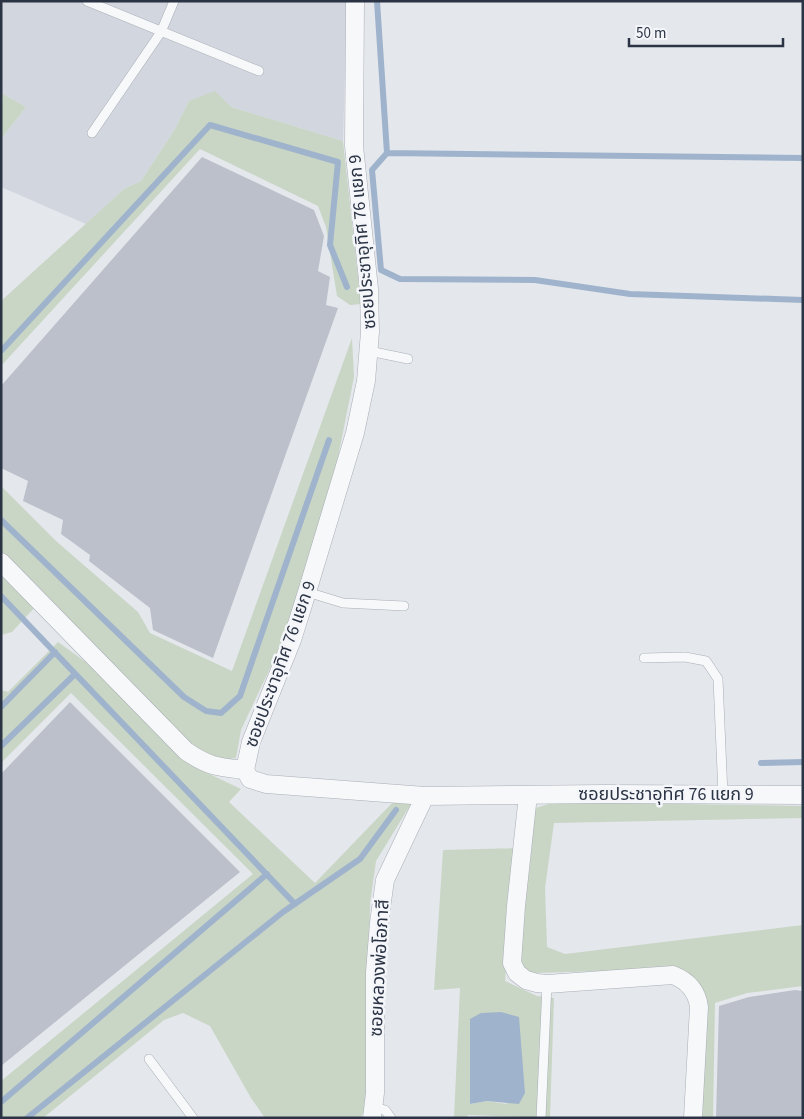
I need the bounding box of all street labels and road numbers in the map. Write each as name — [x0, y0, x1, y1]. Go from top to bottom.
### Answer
street label: ซอยประชาอุทิศ 76 แยก 9 — [342, 153, 383, 330]
street label: ซอยประชาอุทิศ 76 แยก 9 — [239, 577, 322, 751]
street label: ซอยประชาอุทิศ 76 แยก 9 — [578, 782, 754, 807]
street label: ซอยหลวงพ่อโอภาสี — [363, 899, 396, 1037]

